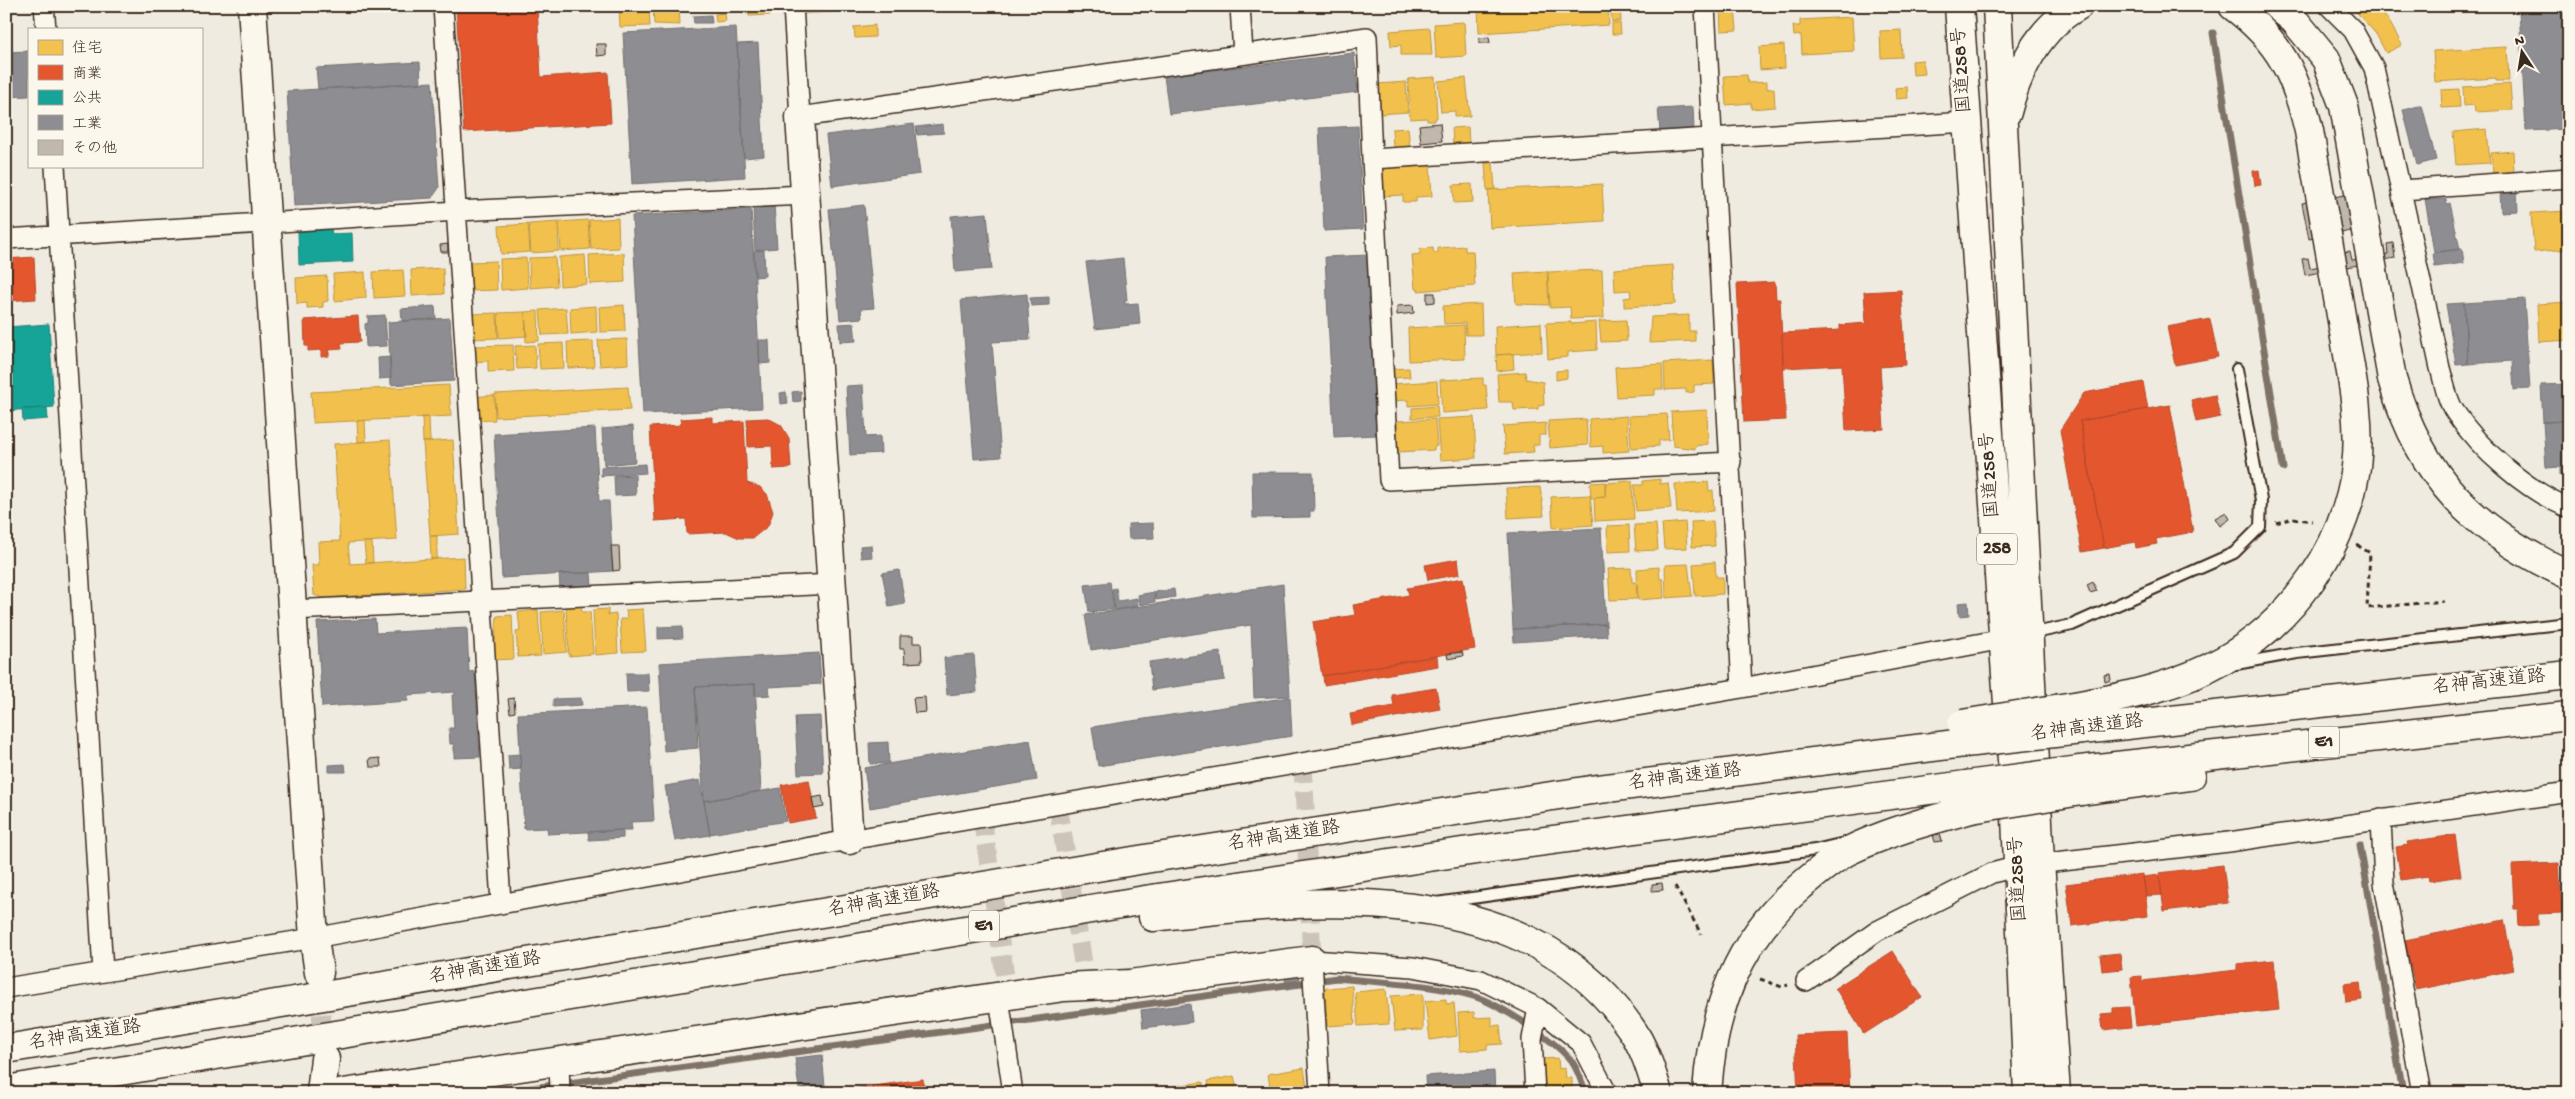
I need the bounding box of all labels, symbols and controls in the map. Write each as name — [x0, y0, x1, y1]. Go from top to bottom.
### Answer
street label: 国道258号 — [1948, 26, 1977, 114]
legend — [28, 28, 202, 168]
north arrow — [2498, 28, 2548, 78]
text: N — [2514, 32, 2526, 51]
text: 住宅 — [72, 40, 102, 58]
text: 商業 — [72, 65, 102, 84]
text: 公共 — [72, 90, 102, 108]
text: 工業 — [72, 116, 102, 134]
text: その他 — [72, 140, 117, 158]
street label: 国道258号 — [1976, 431, 2005, 519]
road number: 258 — [1977, 534, 2017, 564]
street label: 名神高速道路 — [2431, 665, 2547, 700]
street label: 名神高速道路 — [2029, 710, 2145, 747]
road number: E1 — [2309, 726, 2339, 758]
street label: 名神高速道路 — [1627, 759, 1743, 796]
street label: 名神高速道路 — [1226, 816, 1342, 857]
street label: 国道258号 — [2004, 835, 2033, 923]
street label: 名神高速道路 — [826, 880, 942, 923]
road number: E1 — [969, 910, 999, 941]
street label: 名神高速道路 — [427, 947, 543, 990]
street label: 名神高速道路 — [27, 1015, 143, 1056]

